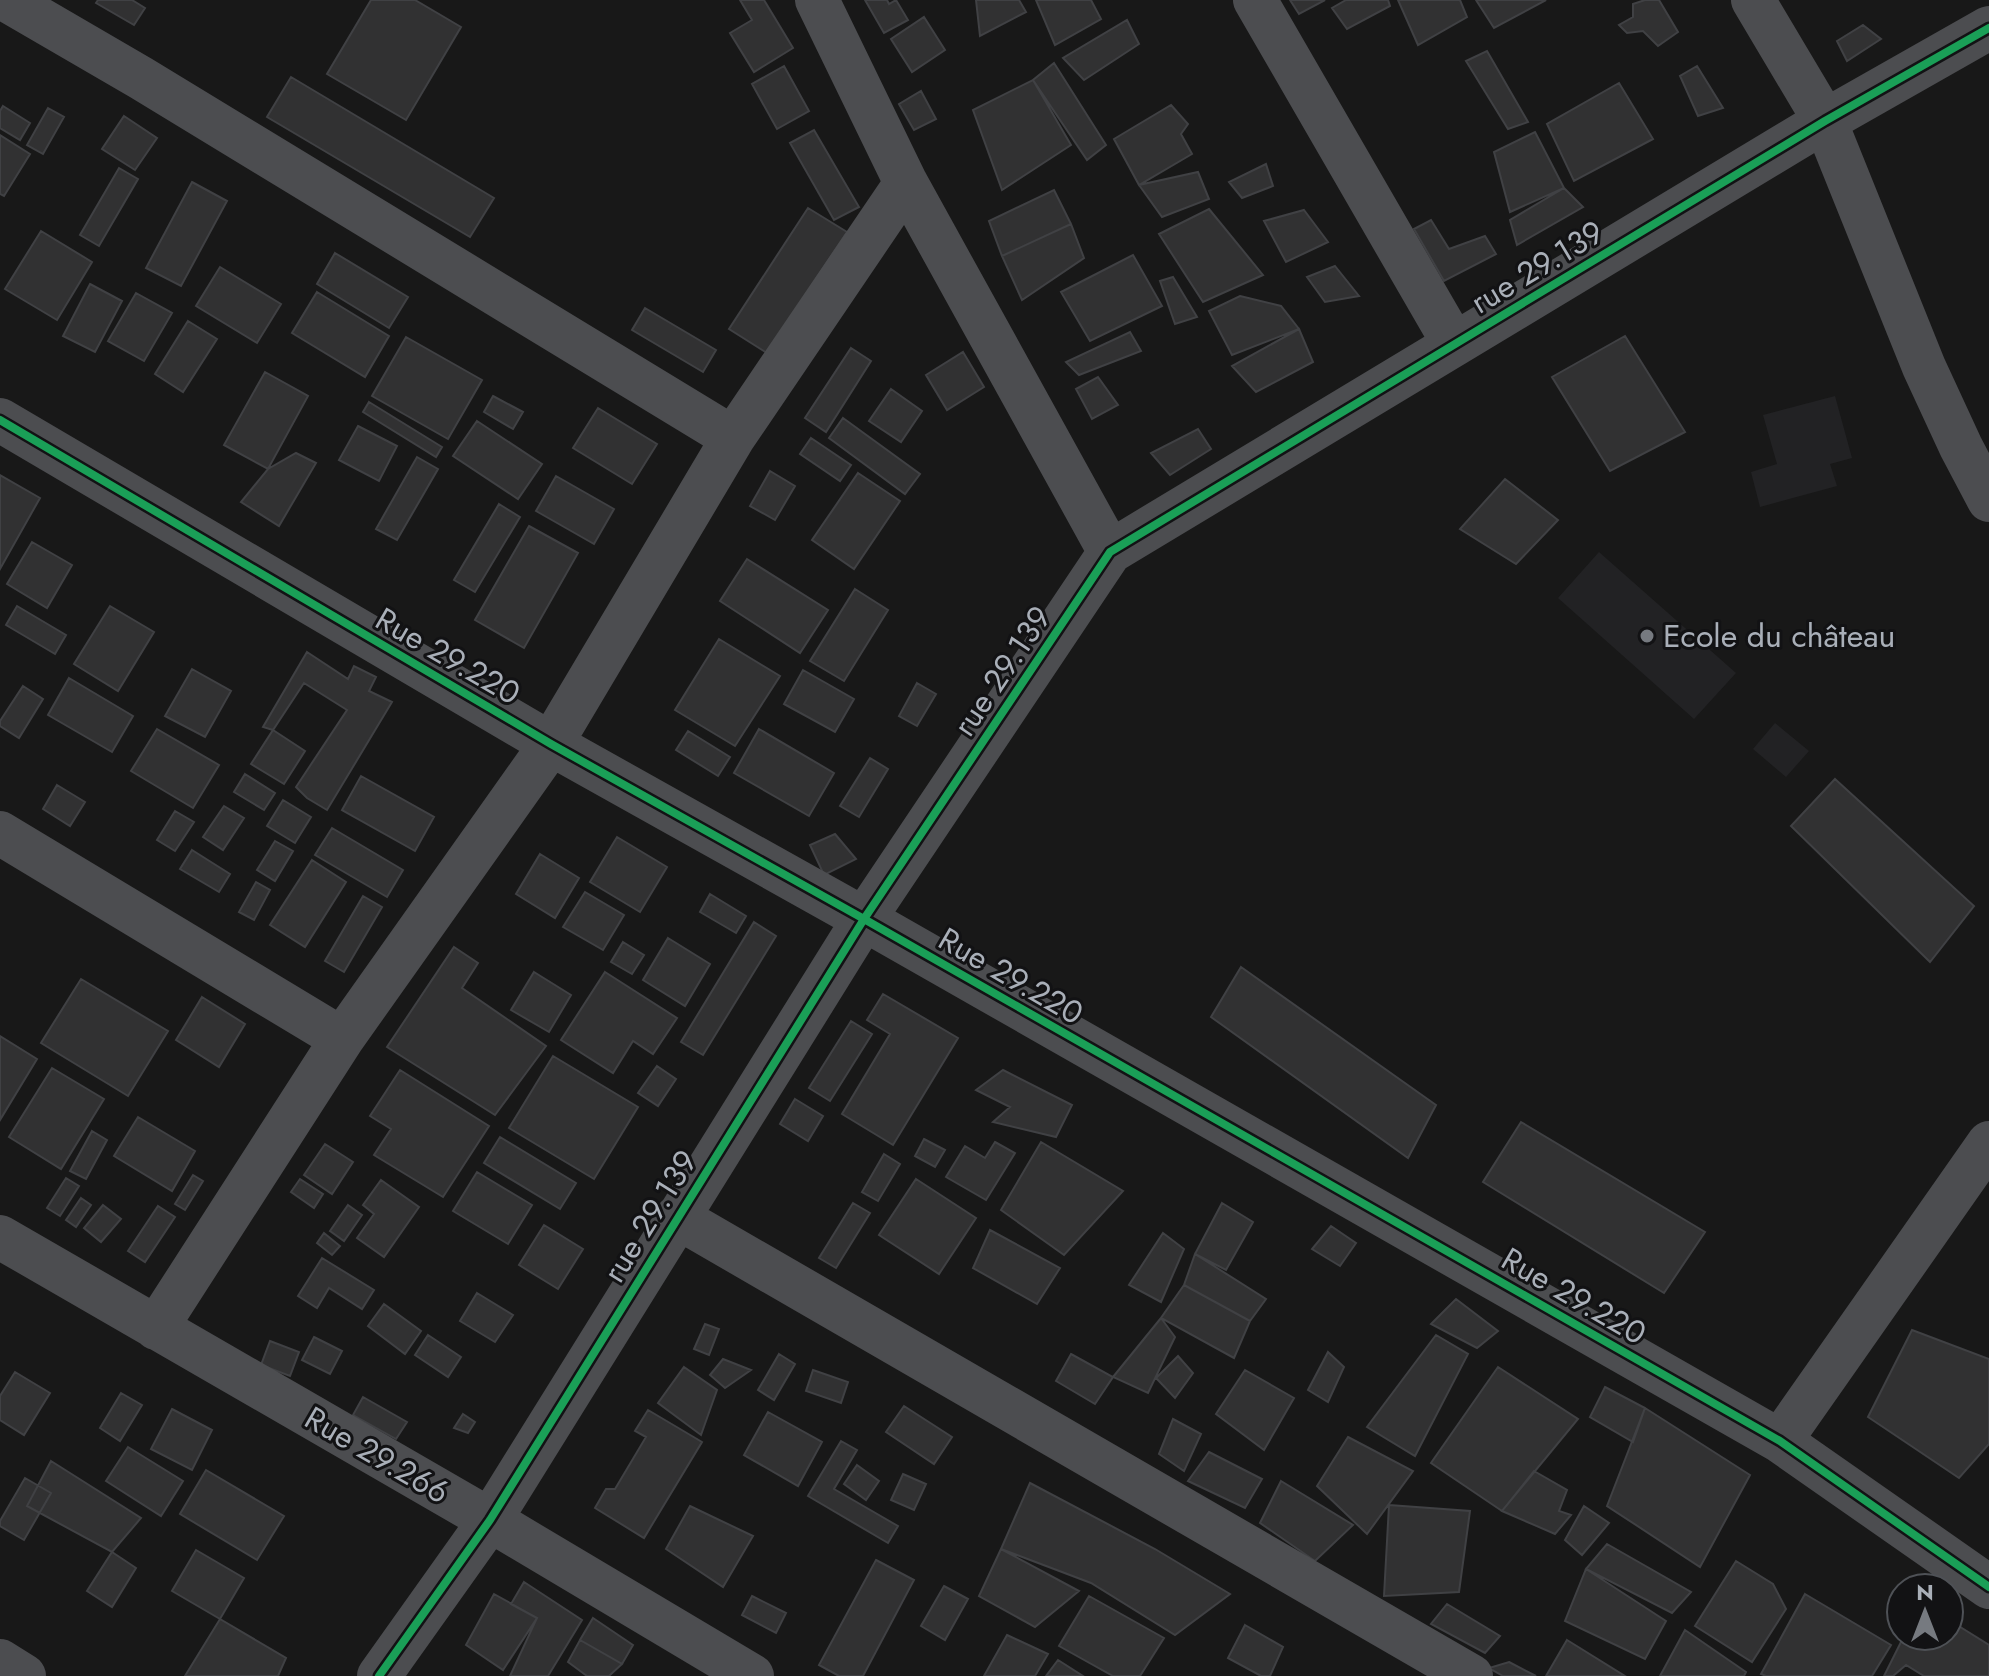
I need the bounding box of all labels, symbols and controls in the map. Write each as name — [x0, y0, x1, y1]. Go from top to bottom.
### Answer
street label: rue 29.139 — [1462, 209, 1612, 325]
street label: Rue 29.220 — [367, 596, 529, 716]
street label: rue 29.139 — [942, 597, 1062, 745]
place label: Ecole du château — [1663, 613, 1895, 659]
marker: Ecole du château — [1638, 627, 1656, 645]
street label: Rue 29.220 — [930, 916, 1092, 1036]
street label: rue 29.139 — [591, 1141, 709, 1291]
street label: Rue 29.220 — [1493, 1236, 1655, 1356]
street label: Rue 29.266 — [296, 1395, 458, 1515]
north arrow — [1885, 1572, 1965, 1652]
text: N — [1916, 1576, 1934, 1608]

